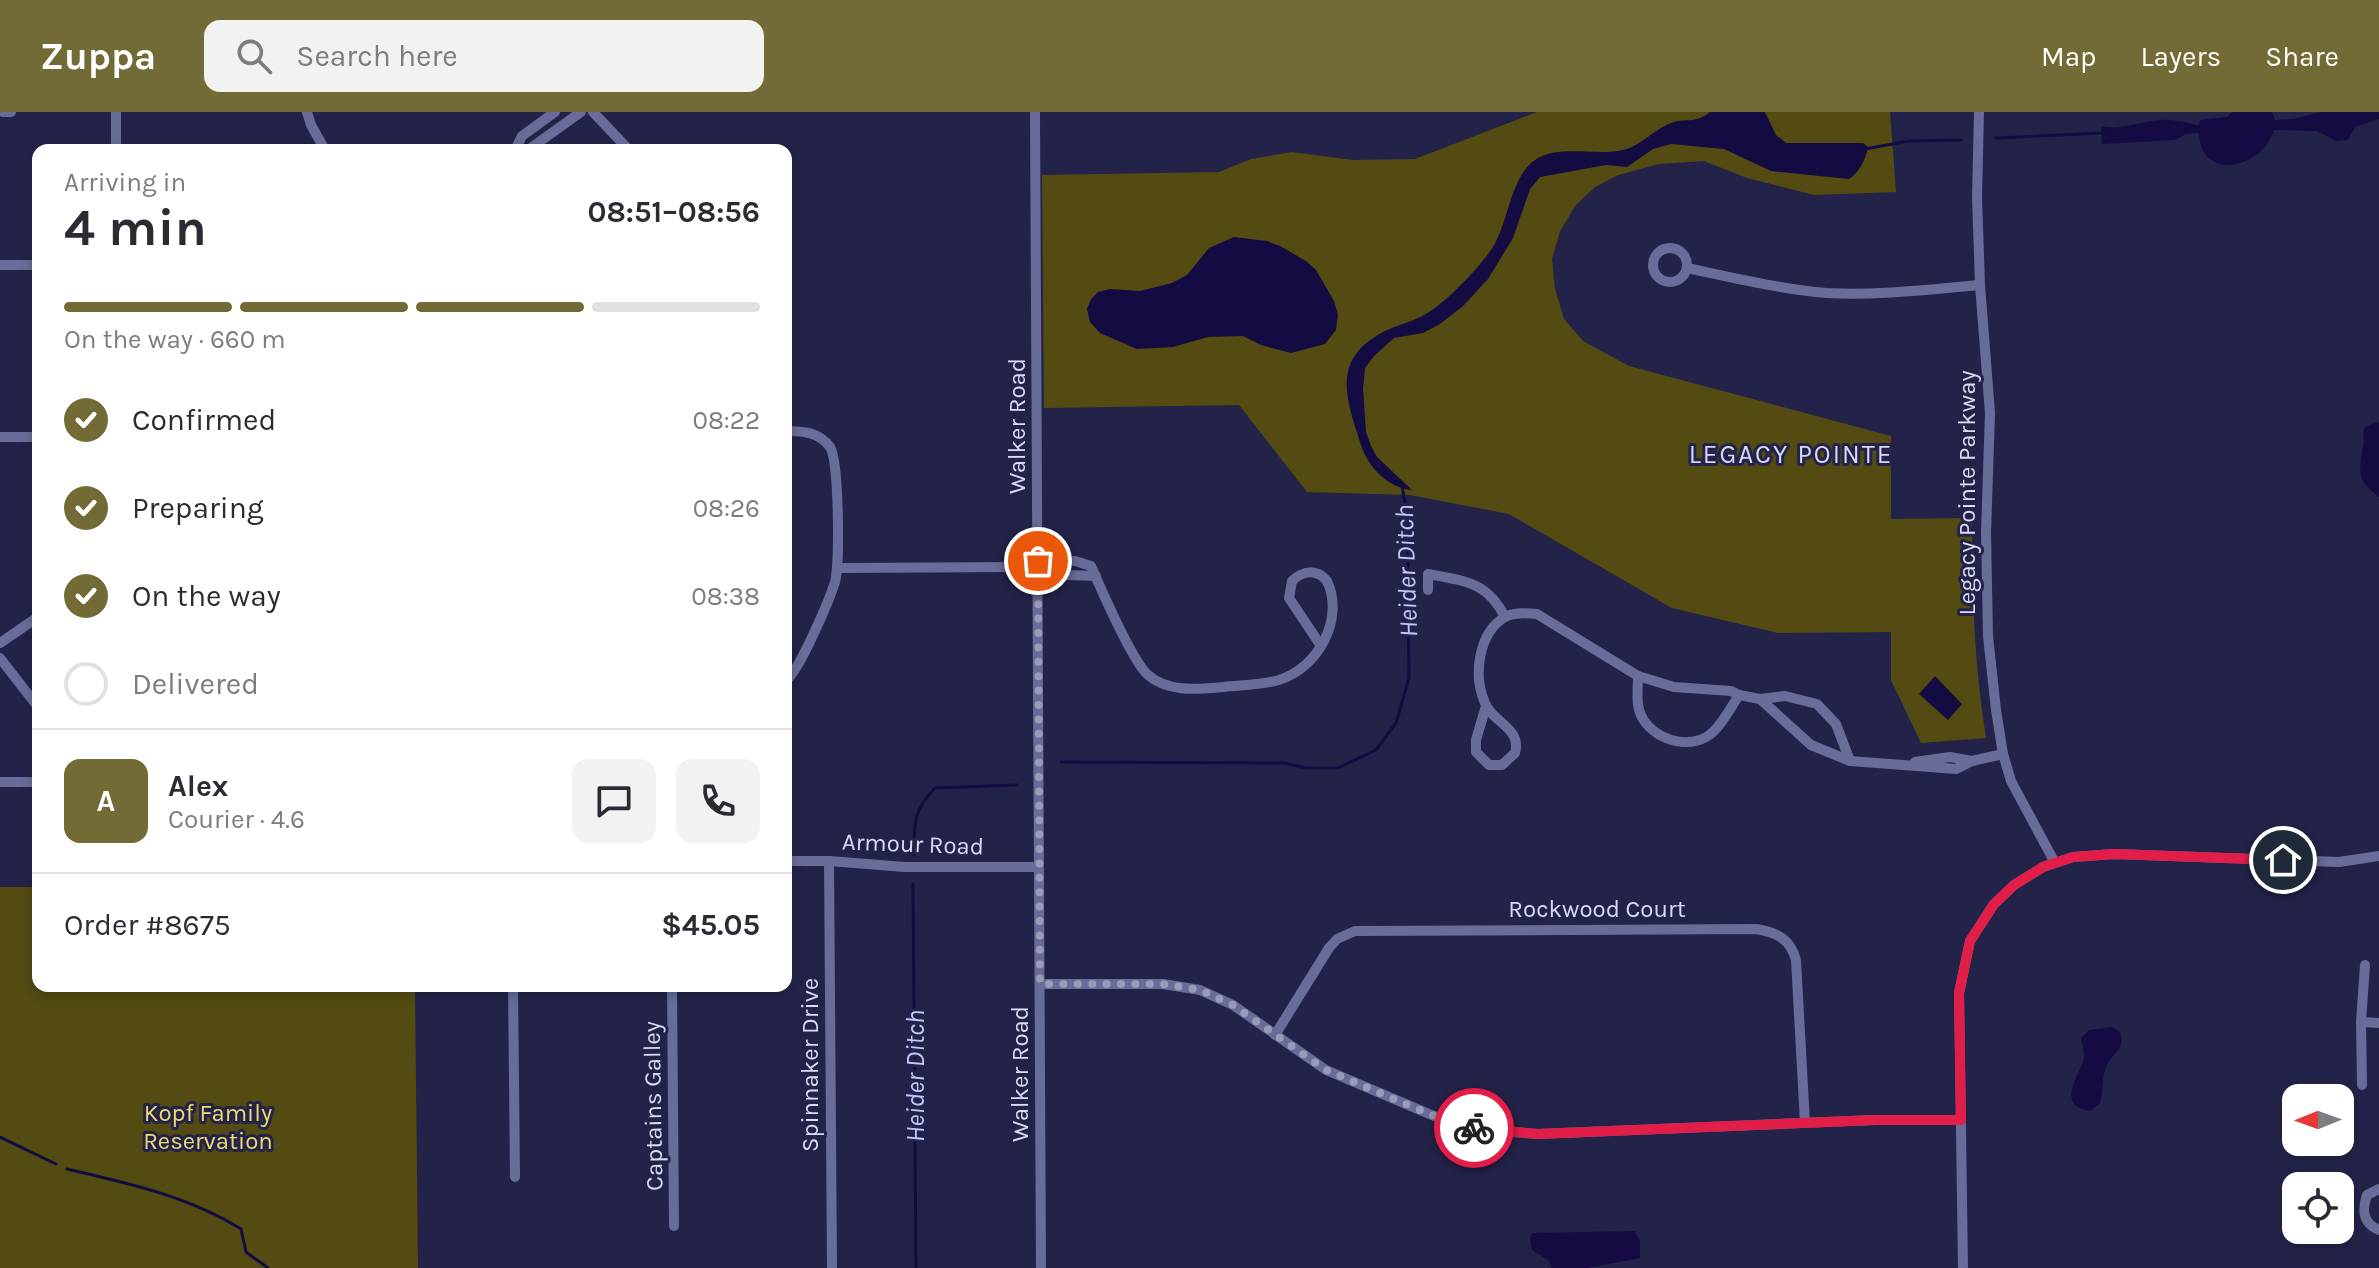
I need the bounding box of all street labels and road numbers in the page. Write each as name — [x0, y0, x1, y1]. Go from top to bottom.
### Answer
street label: Walker Road — [1003, 358, 1031, 494]
street label: Legacy Pointe Parkway — [1953, 370, 1981, 616]
street label: Armour Road — [841, 828, 985, 860]
street label: Rockwood Court — [1508, 895, 1686, 923]
street label: Spinnaker Drive — [796, 978, 824, 1152]
street label: Walker Road — [1006, 1006, 1034, 1142]
street label: Captains Galley — [638, 1021, 668, 1191]

